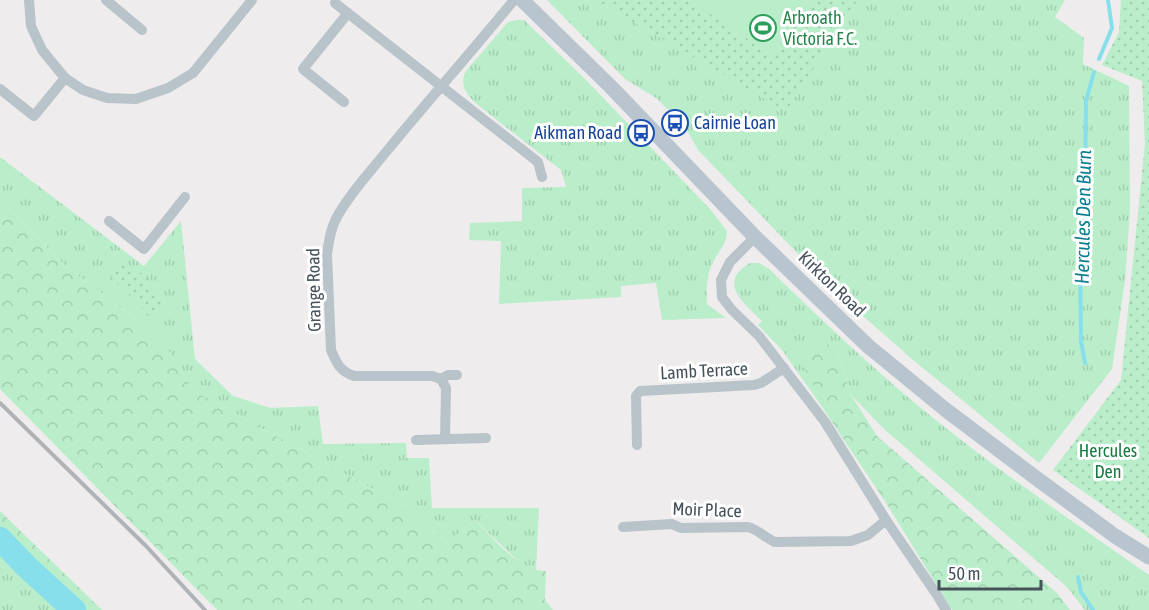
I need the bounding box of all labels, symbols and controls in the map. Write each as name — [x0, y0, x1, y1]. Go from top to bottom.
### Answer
place label: Arbroath Victoria F.C. — [783, 7, 857, 49]
sports icon: Arbroath Victoria F.C. — [748, 13, 778, 43]
bus stop icon: Cairnie Loan — [660, 108, 690, 138]
place label: Cairnie Loan — [694, 112, 776, 133]
bus stop icon: Aikman Road — [626, 118, 656, 148]
place label: Aikman Road — [534, 122, 622, 143]
water label: Hercules Den Burn — [1070, 149, 1095, 284]
street label: Kirkton Road — [794, 246, 870, 321]
street label: Grange Road — [302, 248, 325, 332]
street label: Lamb Terrace — [660, 358, 748, 383]
park label: Hercules Den — [1079, 440, 1137, 482]
street label: Moir Place — [672, 498, 742, 521]
scale bar — [939, 553, 1041, 591]
text: 50 m — [948, 563, 980, 584]

